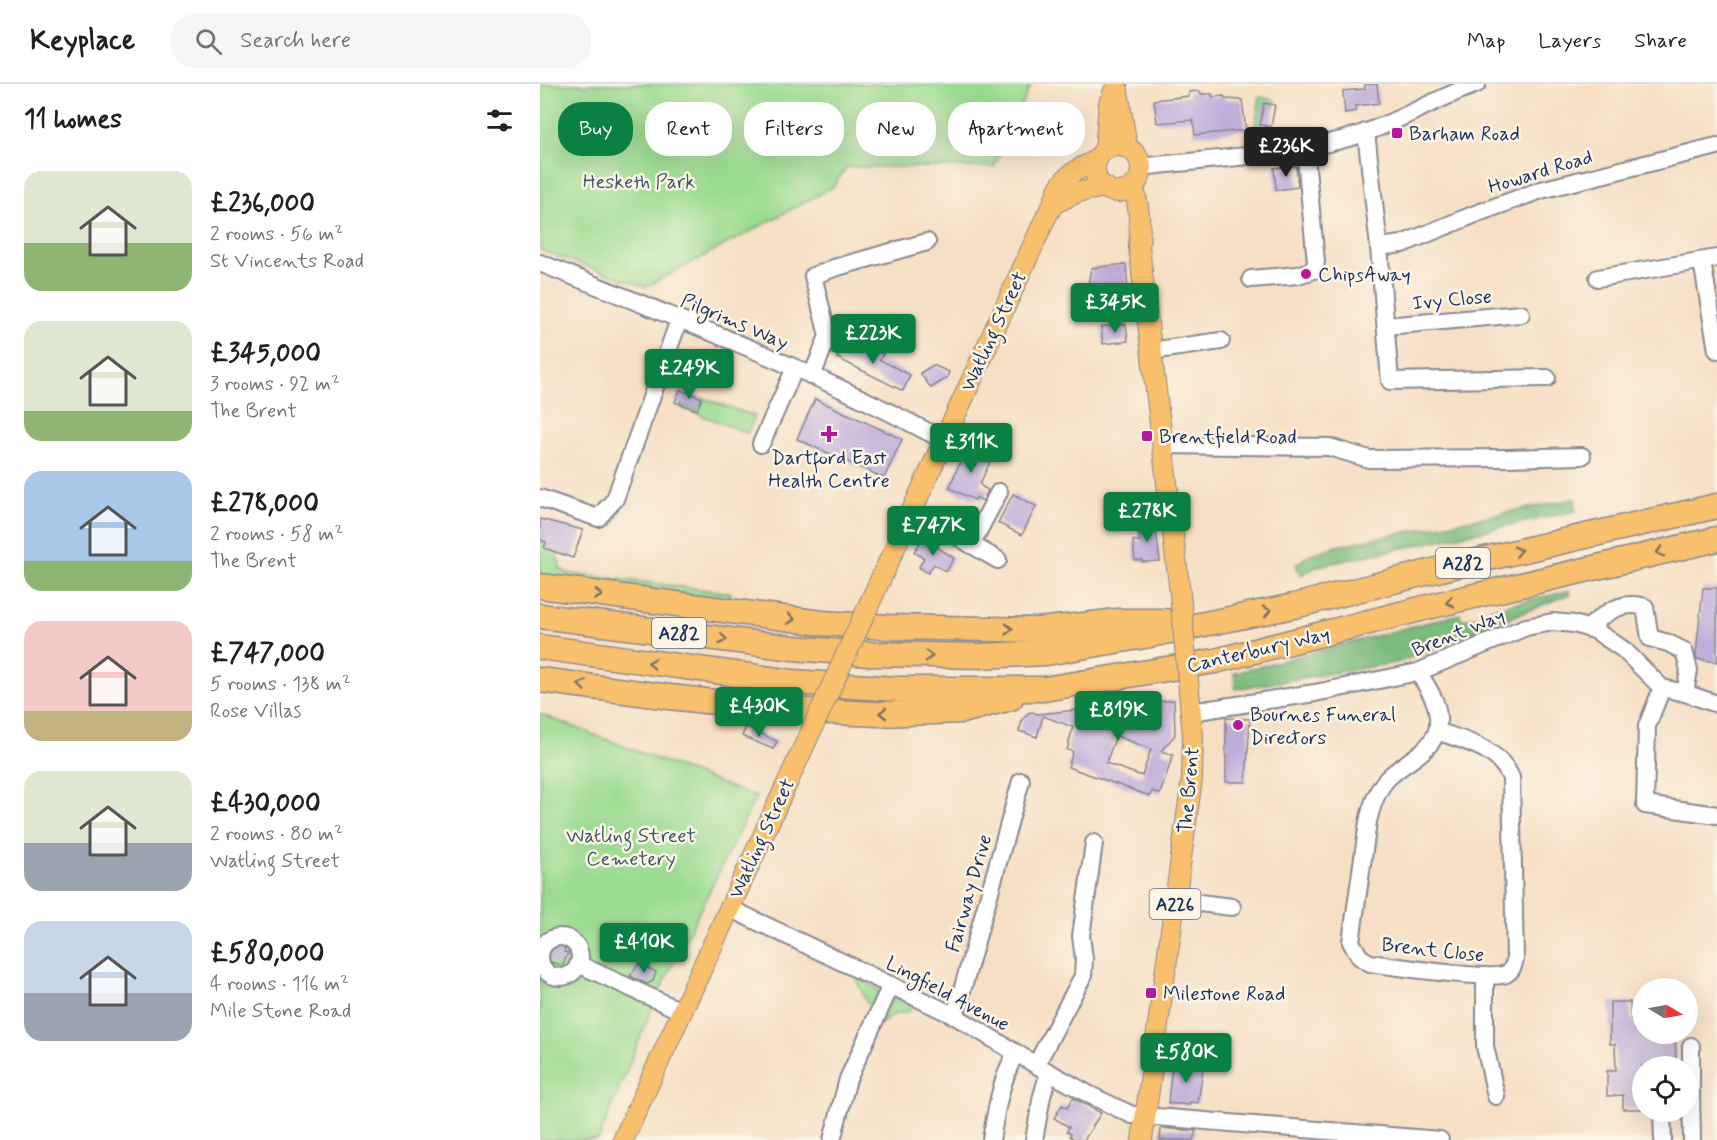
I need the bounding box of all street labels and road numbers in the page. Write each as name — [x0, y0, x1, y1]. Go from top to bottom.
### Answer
street label: Howard Road — [1485, 144, 1596, 201]
street label: Watling Street — [955, 267, 1036, 397]
street label: Ivy Close — [1411, 284, 1493, 317]
street label: Pilgrims Way — [676, 288, 792, 358]
road number: A282 — [1436, 548, 1490, 578]
street label: Brent Way — [1408, 603, 1509, 664]
road number: A282 — [652, 618, 706, 648]
street label: Canterbury Way — [1184, 621, 1333, 680]
street label: The Brent — [1172, 746, 1207, 835]
street label: Watling Street — [723, 774, 804, 904]
street label: Fairway Drive — [940, 831, 999, 955]
road number: A226 — [1150, 889, 1200, 919]
street label: Brent Close — [1380, 932, 1485, 969]
street label: Lingfield Avenue — [880, 950, 1014, 1039]

